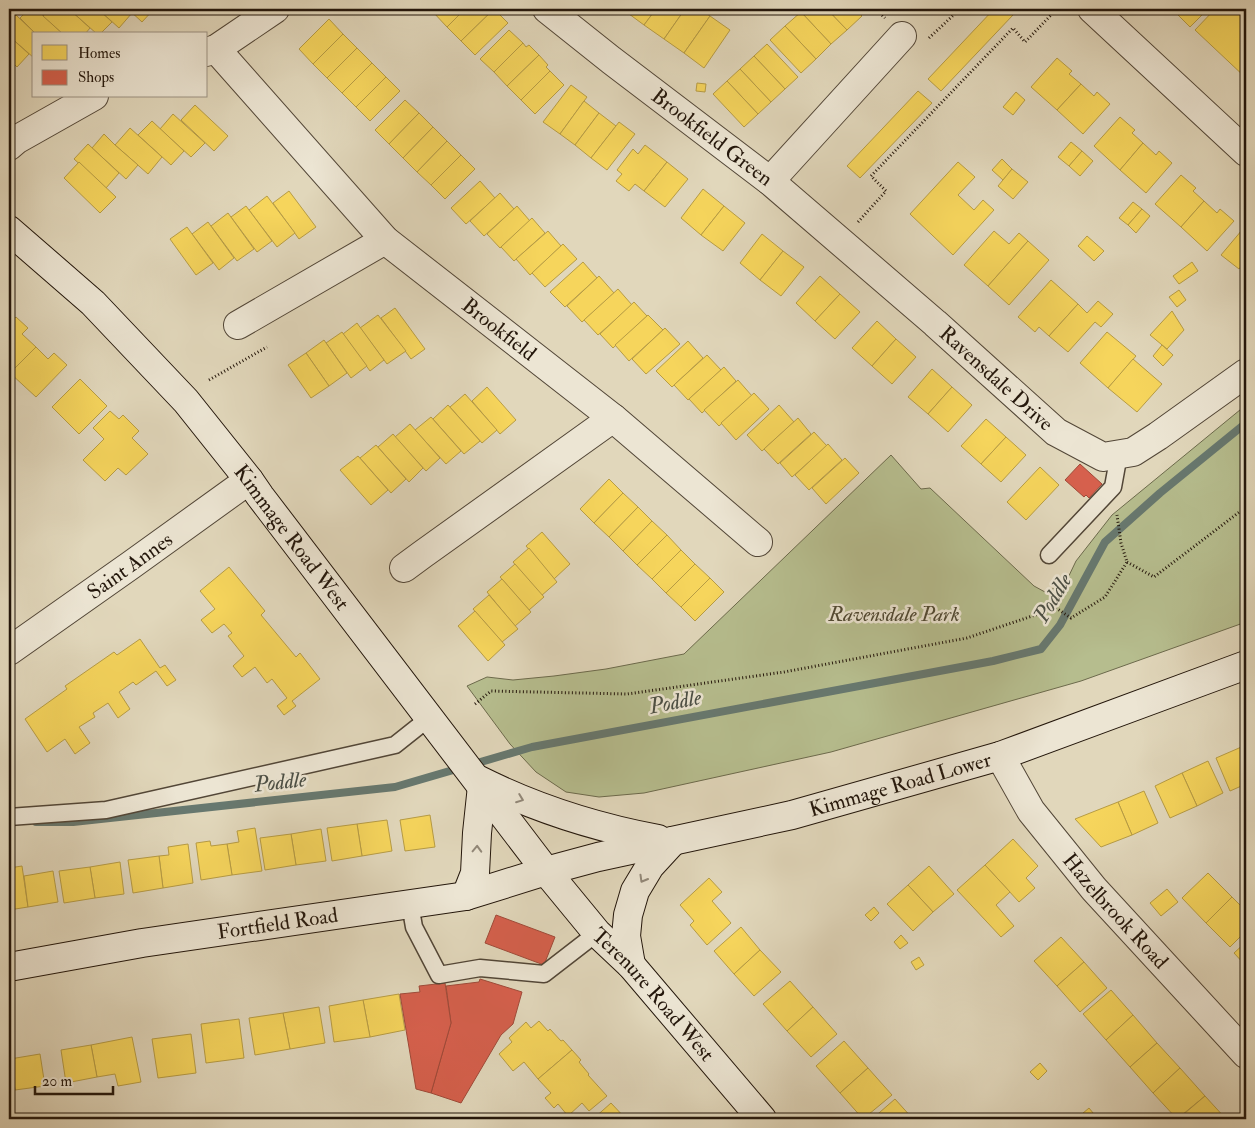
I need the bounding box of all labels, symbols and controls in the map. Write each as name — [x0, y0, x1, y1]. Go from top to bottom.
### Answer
legend — [32, 32, 208, 98]
text: Homes — [78, 44, 120, 63]
text: Shops — [78, 68, 114, 88]
street label: Brookfield Green — [646, 82, 779, 192]
street label: Brookfield — [456, 292, 543, 367]
street label: Ravensdale Drive — [934, 320, 1059, 437]
street label: Kimmage Road West — [228, 459, 356, 616]
street label: Saint Annes — [82, 526, 178, 605]
water label: Poddle — [1027, 568, 1079, 629]
park label: Ravensdale Park — [827, 601, 960, 628]
water label: Poddle — [646, 683, 704, 721]
street label: Kimmage Road Lower — [806, 746, 994, 823]
water label: Poddle — [251, 765, 308, 799]
one-way arrow — [515, 792, 524, 803]
one-way arrow — [471, 845, 482, 853]
street label: Hazelbrook Road — [1057, 847, 1175, 975]
one-way arrow — [639, 873, 649, 882]
street label: Fortfield Road — [215, 901, 340, 945]
street label: Terenure Road West — [586, 921, 721, 1067]
scale bar — [35, 1063, 112, 1095]
text: 20 m — [42, 1072, 72, 1091]

